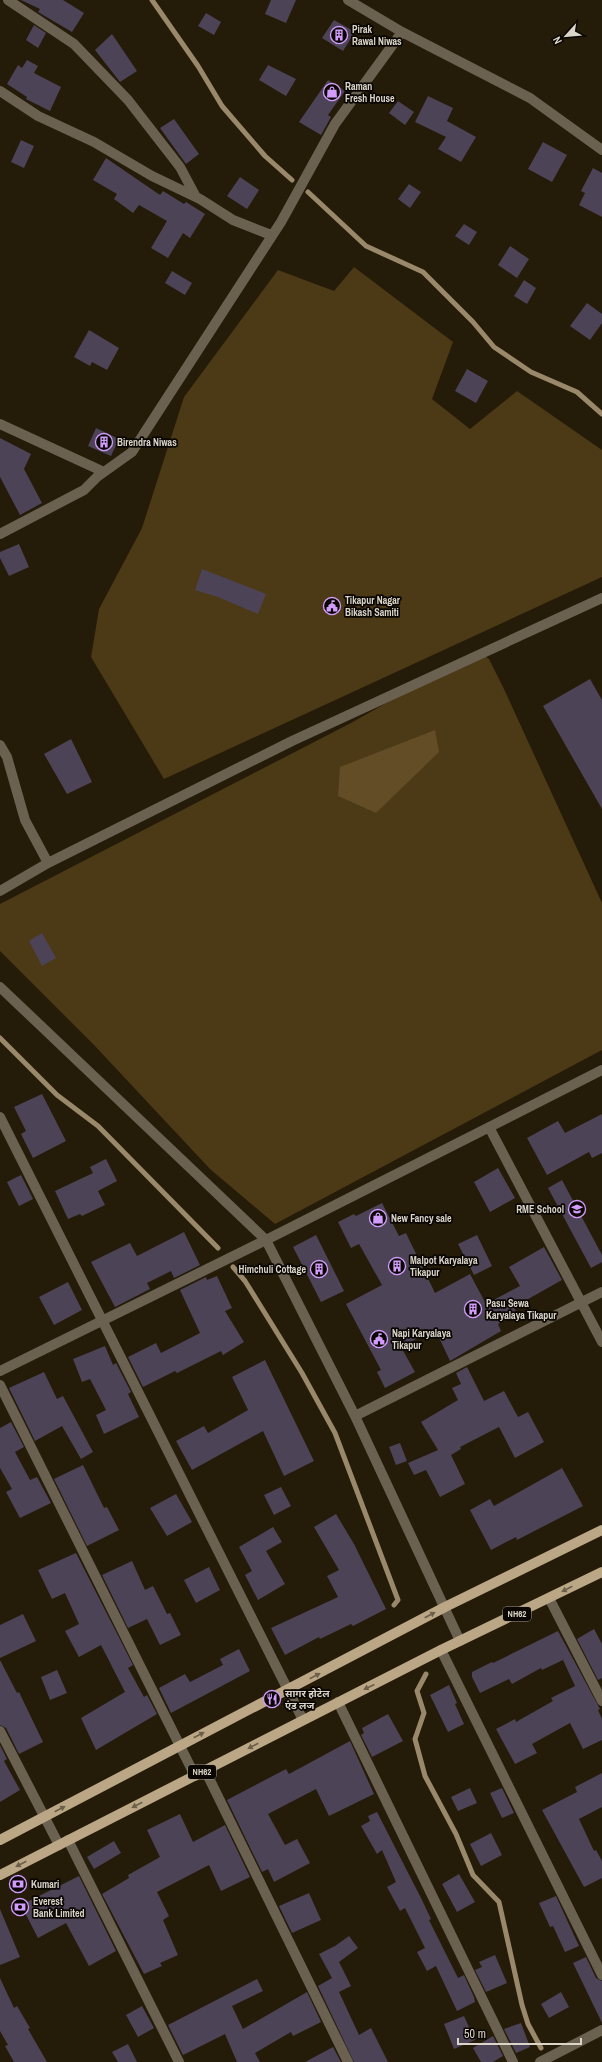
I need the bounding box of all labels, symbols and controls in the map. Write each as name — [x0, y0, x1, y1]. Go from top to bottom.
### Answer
north arrow — [546, 16, 586, 56]
place label: Pirak Rawal Niwas — [352, 23, 402, 48]
building icon: Pirak Rawal Niwas — [329, 25, 349, 45]
text: N — [549, 34, 565, 47]
place label: Raman Fresh House — [345, 80, 395, 105]
shop icon: Raman Fresh House — [322, 82, 342, 102]
building icon: Birendra Niwas — [94, 432, 114, 452]
place label: Birendra Niwas — [117, 436, 177, 449]
place label: Tikapur Nagar Bikash Samiti — [345, 594, 401, 619]
public building icon: Tikapur Nagar Bikash Samiti — [322, 596, 342, 616]
school or university icon: RME School — [567, 1199, 587, 1219]
place label: RME School — [516, 1203, 564, 1216]
shop icon: New Fancy sale — [368, 1208, 388, 1228]
place label: New Fancy sale — [391, 1212, 452, 1225]
place label: Malpot Karyalaya Tikapur — [410, 1254, 478, 1279]
building icon: Malpot Karyalaya Tikapur — [387, 1256, 407, 1276]
building icon: Himchuli Cottage — [309, 1259, 329, 1279]
place label: Himchuli Cottage — [239, 1263, 306, 1276]
place label: Pasu Sewa Karyalaya Tikapur — [486, 1297, 557, 1322]
building icon: Pasu Sewa Karyalaya Tikapur — [463, 1299, 483, 1319]
place label: Napi Karyalaya Tikapur — [392, 1327, 451, 1352]
public building icon: Napi Karyalaya Tikapur — [369, 1329, 389, 1349]
one-way arrow — [561, 1586, 573, 1592]
road number: NH62 — [503, 1607, 531, 1621]
one-way arrow — [424, 1612, 436, 1618]
one-way arrow — [309, 1673, 321, 1679]
one-way arrow — [363, 1684, 375, 1690]
place label: सागर होटेल एंड लज — [285, 1687, 330, 1712]
restaurant icon: सागर होटेल एंड लज — [262, 1689, 282, 1709]
one-way arrow — [193, 1732, 205, 1738]
one-way arrow — [247, 1743, 259, 1749]
road number: NH62 — [188, 1765, 216, 1779]
one-way arrow — [131, 1802, 143, 1808]
one-way arrow — [54, 1806, 65, 1813]
one-way arrow — [15, 1861, 27, 1867]
bank icon: Kumari — [8, 1874, 28, 1894]
place label: Kumari — [31, 1878, 59, 1891]
place label: Everest Bank Limited — [33, 1895, 85, 1920]
bank icon: Everest Bank Limited — [10, 1897, 30, 1917]
scale bar — [458, 2020, 581, 2046]
text: 50 m — [464, 2026, 486, 2042]

